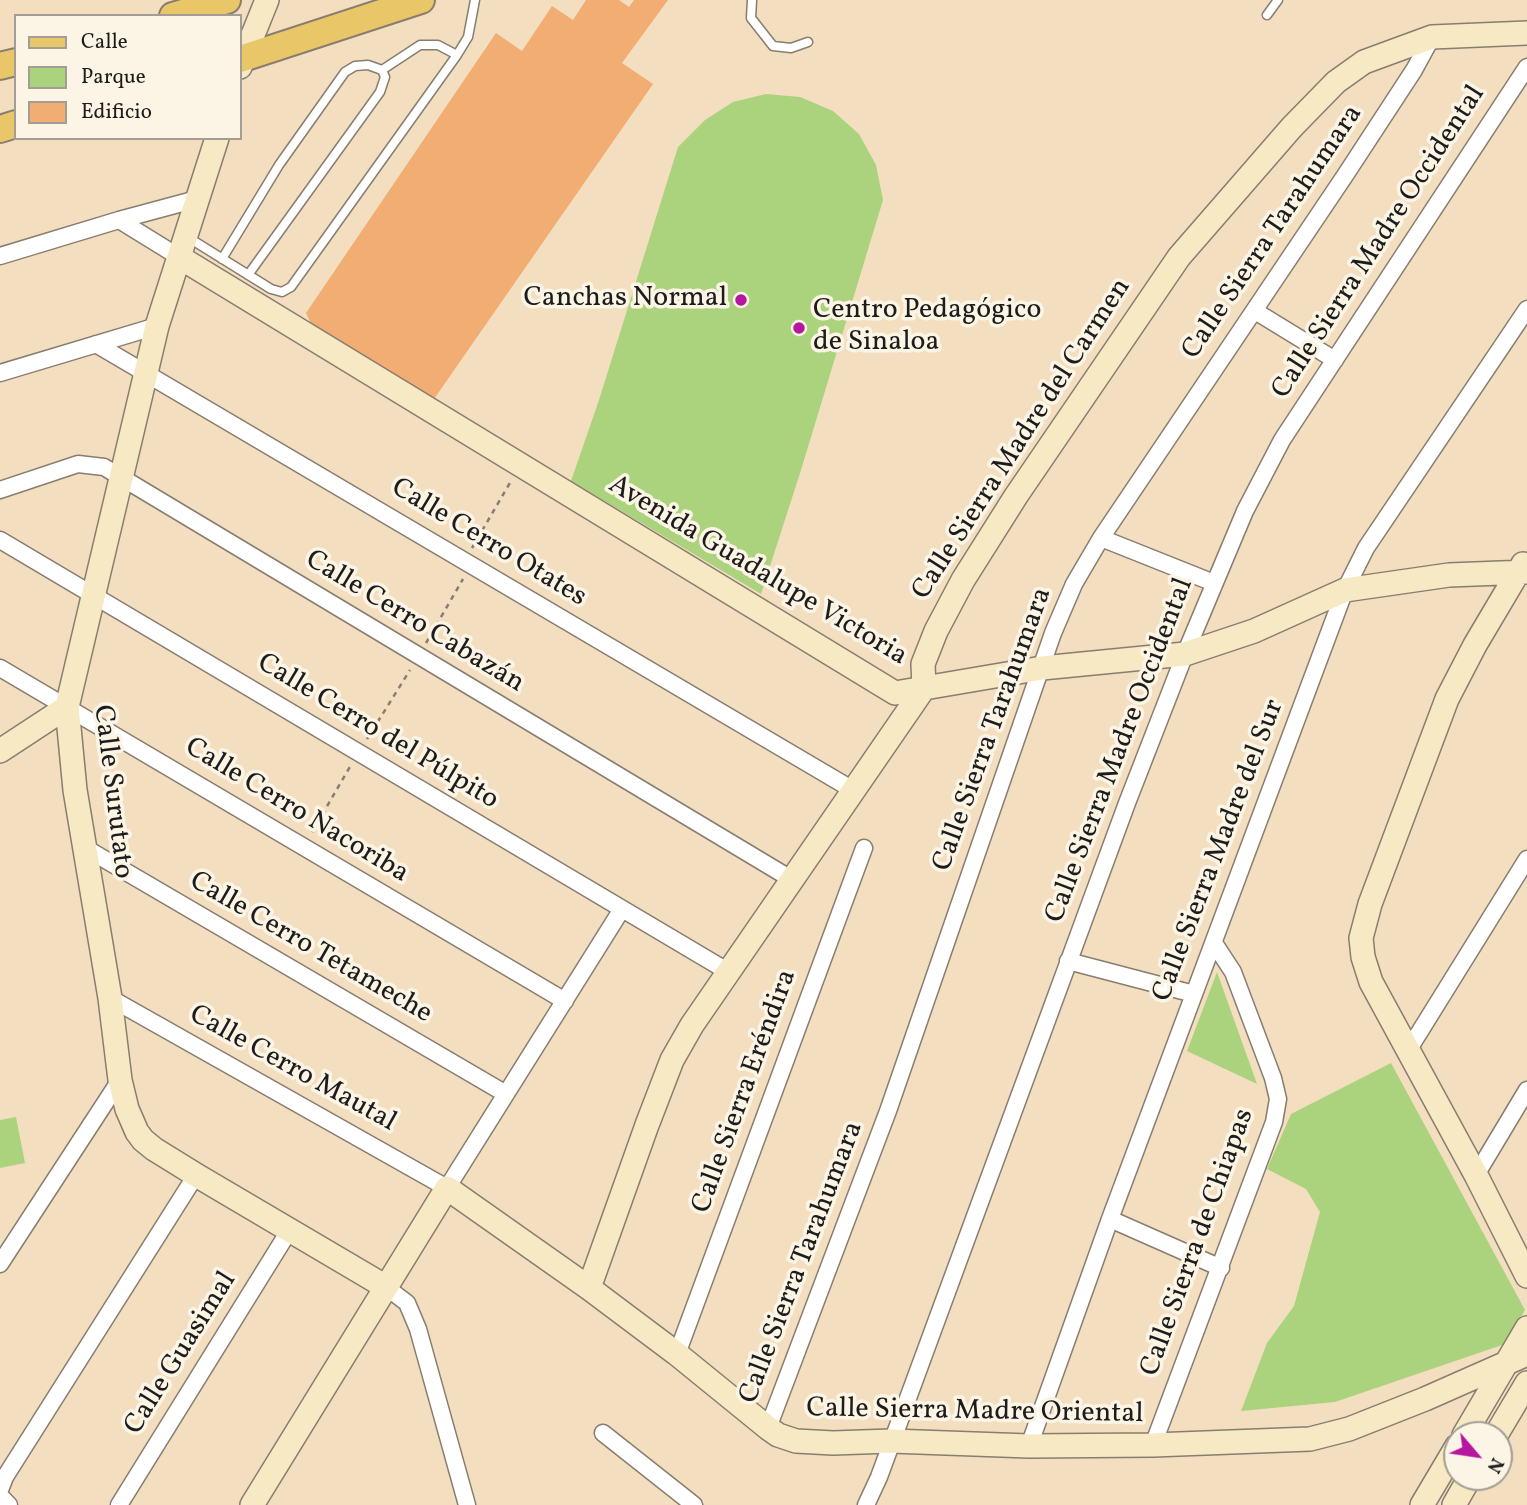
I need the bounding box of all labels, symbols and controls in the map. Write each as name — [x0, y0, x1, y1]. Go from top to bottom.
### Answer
legend — [14, 14, 242, 140]
text: Calle — [81, 28, 128, 57]
text: Parque — [81, 63, 146, 92]
street label: Calle Sierra Madre Occidental — [1266, 80, 1494, 406]
text: Edificio — [81, 98, 152, 127]
street label: Calle Sierra Tarahumara — [1176, 100, 1372, 366]
street label: Calle Sierra Madre del Carmen — [906, 273, 1140, 607]
place label: Canchas Normal — [524, 283, 727, 317]
marker: Canchas Normal — [733, 292, 749, 308]
place label: Centro Pedagógico de Sinaloa — [813, 295, 1041, 361]
marker: Centro Pedagógico de Sinaloa — [791, 320, 807, 336]
street label: Avenida Guadalupe Victoria — [602, 469, 912, 675]
street label: Calle Cerro Otates — [384, 472, 592, 616]
street label: Calle Cerro Cabazán — [298, 544, 530, 702]
street label: Calle Sierra Madre Occidental — [1040, 574, 1202, 928]
street label: Calle Sierra Tarahumara — [927, 584, 1061, 876]
street label: Calle Cerro del Púlpito — [250, 648, 504, 818]
street label: Calle Sierra Madre del Sur — [1147, 695, 1293, 1007]
street label: Calle Surutato — [84, 703, 138, 881]
street label: Calle Cerro Nacoriba — [178, 732, 414, 892]
street label: Calle Cerro Tetameche — [183, 866, 437, 1032]
street label: Calle Sierra Eréndira — [686, 966, 806, 1218]
street label: Calle Cerro Mautal — [183, 999, 401, 1141]
street label: Calle Sierra de Chiapas — [1135, 1105, 1263, 1381]
street label: Calle Sierra Tarahumara — [734, 1117, 872, 1409]
street label: Calle Guasimal — [119, 1266, 245, 1442]
street label: Calle Sierra Madre Oriental — [806, 1393, 1144, 1433]
north arrow — [1443, 1421, 1513, 1491]
text: N — [1480, 1453, 1509, 1478]

